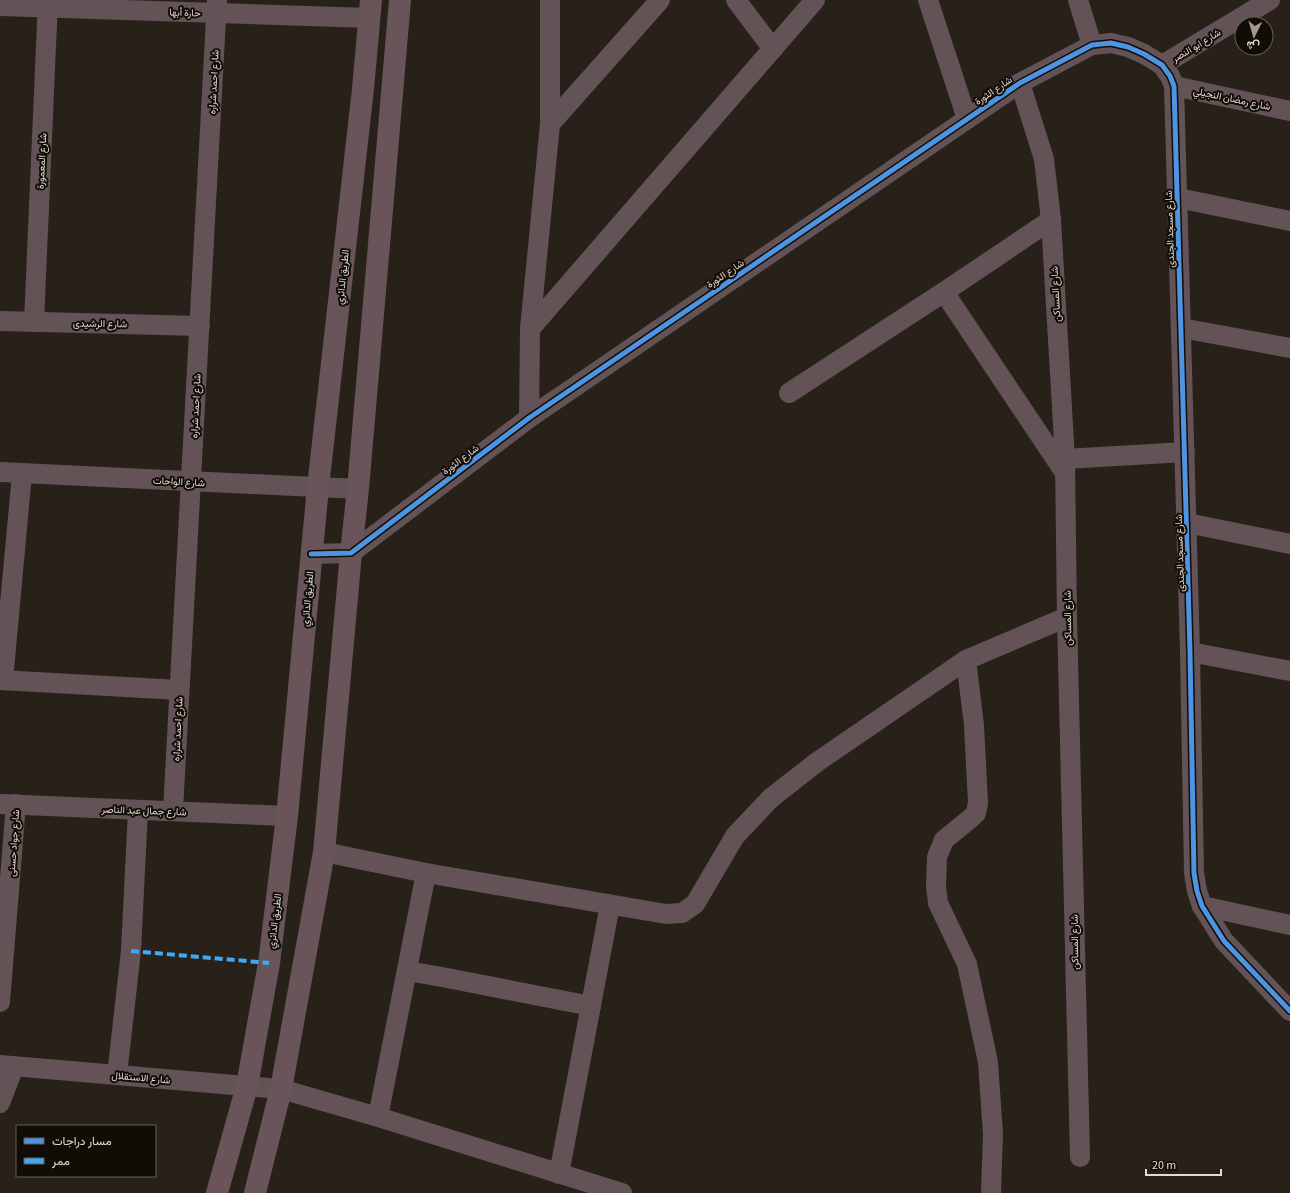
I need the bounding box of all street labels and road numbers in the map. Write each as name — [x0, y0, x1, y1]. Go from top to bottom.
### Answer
street label: حارة أبها — [169, 5, 201, 21]
street label: شارع ابو النصر — [1169, 26, 1224, 66]
street label: شارع احمد شراره — [205, 49, 223, 115]
street label: شارع الثورة — [972, 73, 1015, 109]
street label: شارع رمضان النجيلي — [1192, 84, 1272, 115]
street label: شارع المعمورة — [34, 132, 50, 190]
street label: شارع مسجد الجندى — [1162, 190, 1178, 268]
street label: الطريق الدائري — [333, 249, 354, 306]
street label: شارع الثورة — [704, 256, 747, 292]
street label: شارع المساكن — [1048, 266, 1064, 322]
street label: شارع الرشيدى — [73, 317, 127, 331]
street label: شارع احمد شراره — [187, 373, 205, 439]
street label: شارع الثورة — [439, 441, 482, 478]
street label: شارع الواحات — [153, 474, 205, 490]
street label: شارع مسجد الجندى — [1172, 514, 1188, 592]
street label: الطريق الدائري — [299, 571, 318, 627]
street label: شارع المساكن — [1061, 590, 1075, 646]
street label: شارع احمد شراره — [169, 696, 187, 762]
street label: شارع جمال عبد الناصر — [100, 802, 187, 819]
street label: شارع جواد حسنى — [5, 809, 23, 877]
street label: الطريق الدائري — [265, 893, 286, 950]
street label: شارع المساكن — [1068, 914, 1082, 970]
street label: شارع الاستقلال — [111, 1068, 171, 1088]

